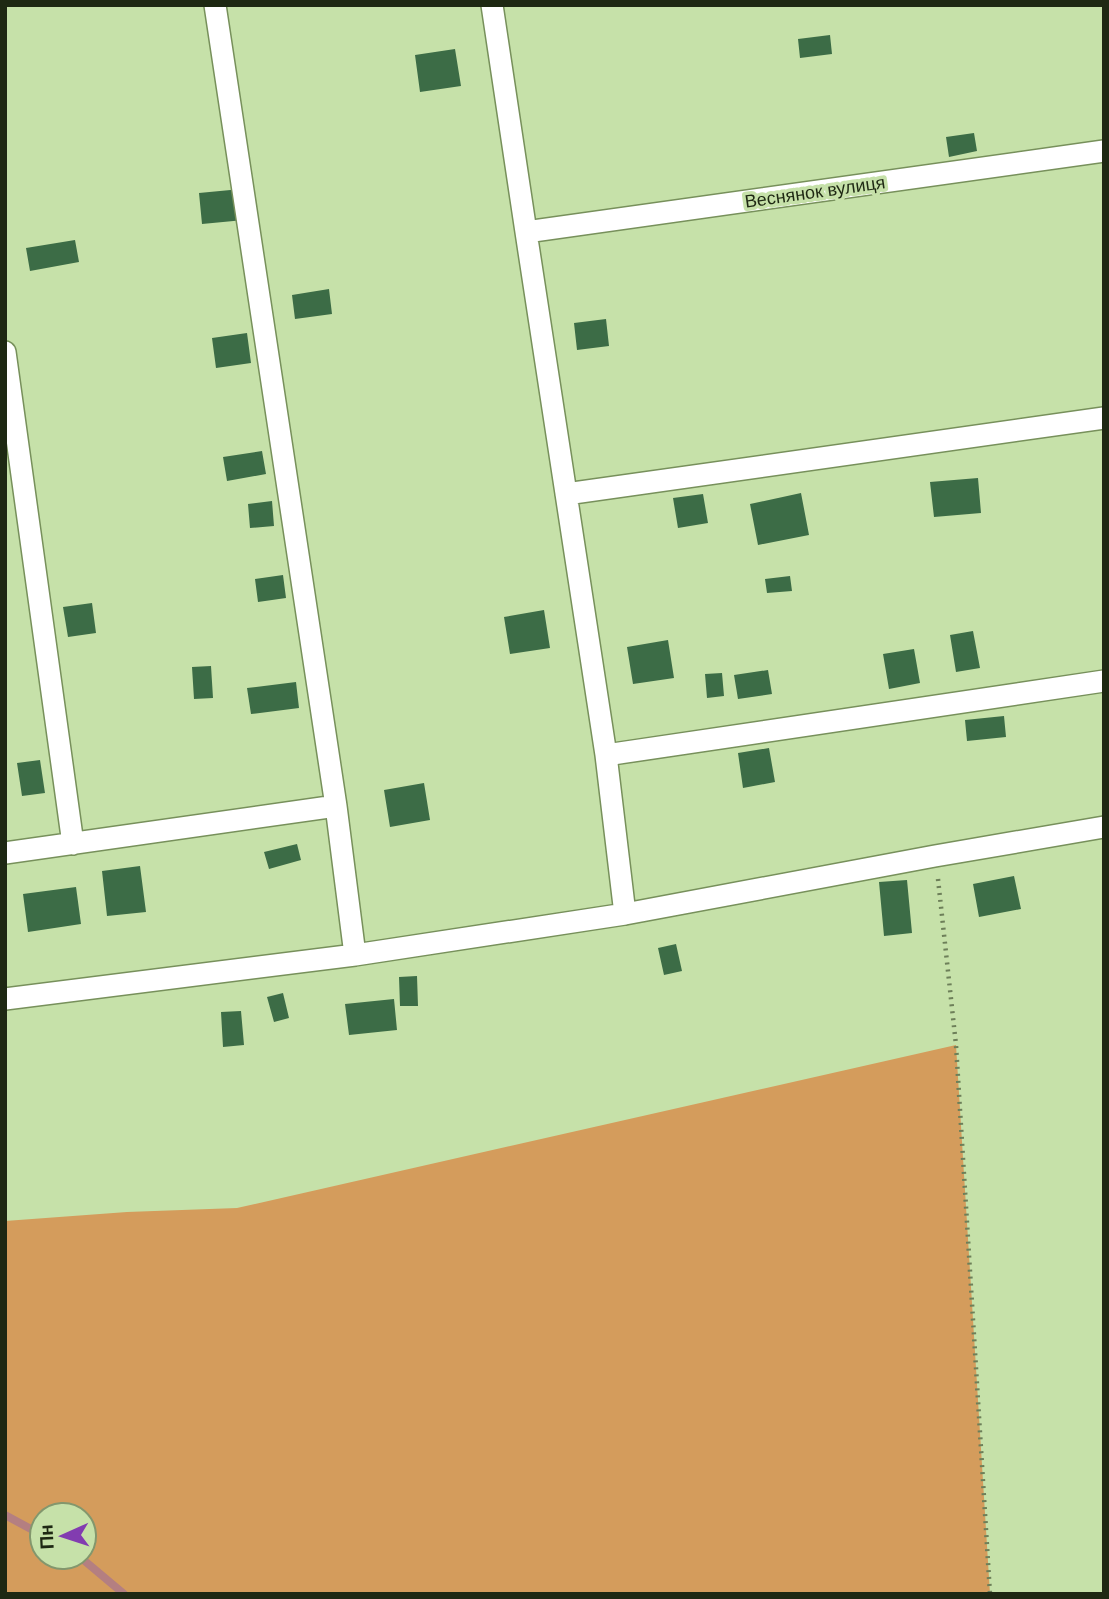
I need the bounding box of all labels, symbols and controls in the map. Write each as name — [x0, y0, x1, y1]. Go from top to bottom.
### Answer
street label: Веснянок вулиця — [743, 170, 887, 214]
north arrow — [28, 1501, 98, 1571]
text: Пн — [33, 1524, 60, 1550]

